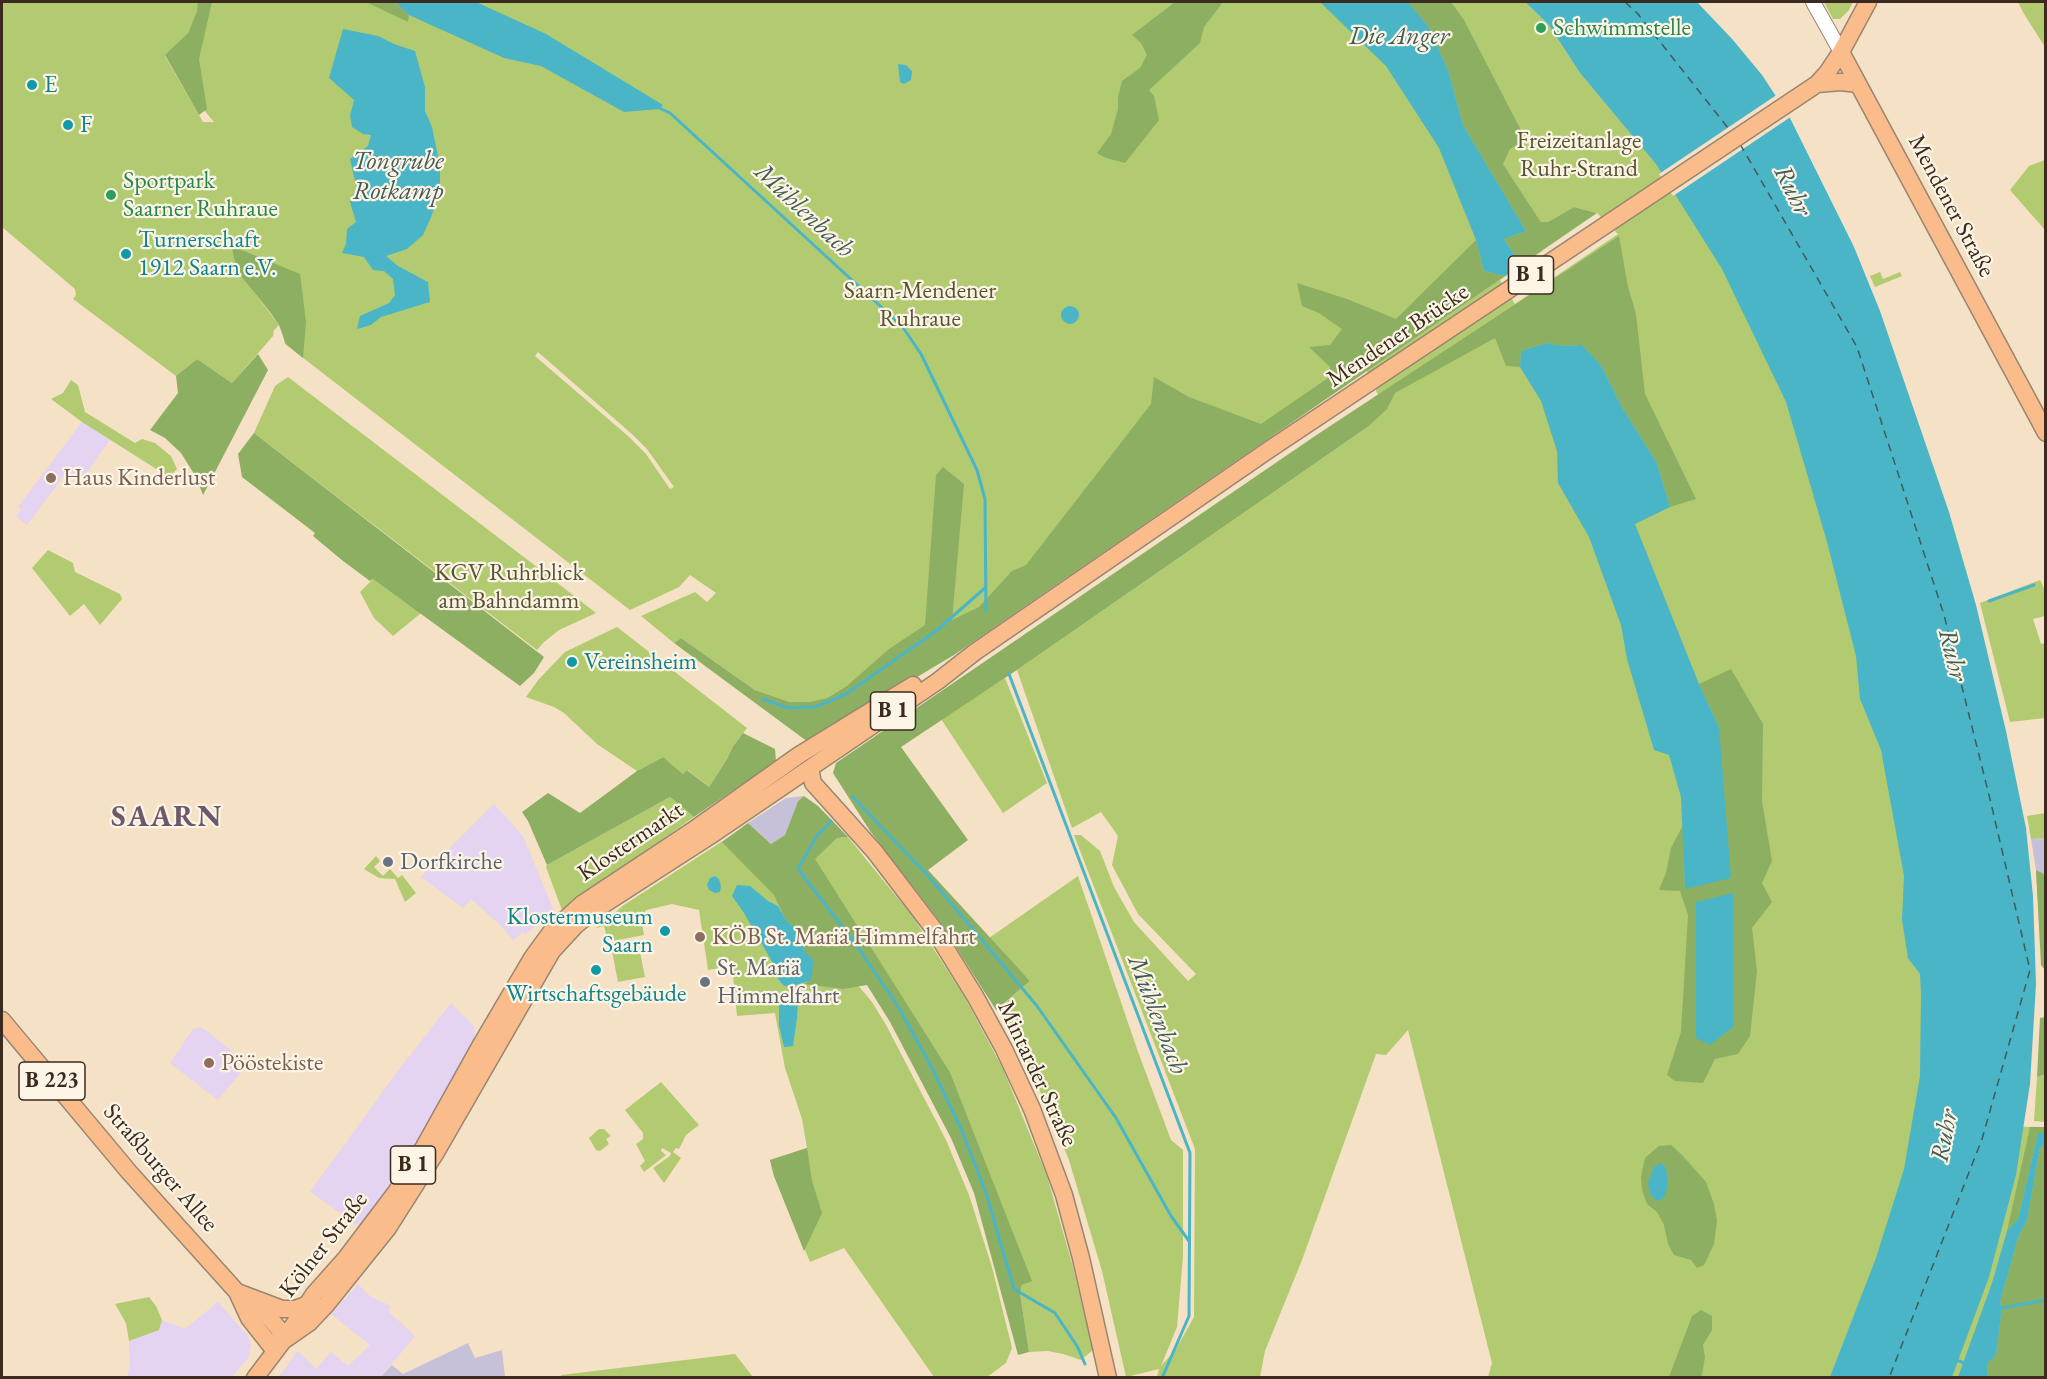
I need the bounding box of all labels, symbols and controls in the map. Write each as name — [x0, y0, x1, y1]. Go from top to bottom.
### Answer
place label: Schwimmstelle — [1553, 14, 1691, 42]
water label: Die Anger — [1349, 21, 1449, 53]
marker: Schwimmstelle — [1534, 21, 1548, 35]
place label: E — [44, 71, 58, 99]
marker: E — [25, 78, 39, 92]
place label: F — [80, 111, 92, 139]
marker: F — [61, 118, 75, 132]
park label: Freizeitanlage Ruhr-Strand — [1517, 127, 1641, 183]
street label: Mendener Straße — [1901, 130, 2001, 282]
water label: Tongrube Rotkamp — [352, 146, 444, 207]
water label: Mühlenbach — [748, 157, 860, 265]
water label: Ruhr — [1766, 160, 1818, 222]
place label: Sportpark Saarner Ruhraue — [123, 167, 278, 223]
marker: Sportpark Saarner Ruhraue — [104, 188, 118, 202]
place label: Turnerschaft 1912 Saarn e.V. — [138, 226, 276, 282]
marker: Turnerschaft 1912 Saarn e.V. — [119, 247, 133, 261]
road number: B 1 — [1508, 256, 1553, 294]
park label: Saarn-Mendener Ruhraue — [844, 277, 996, 333]
street label: Mendener Brücke — [1322, 278, 1474, 394]
place label: Haus Kinderlust — [63, 464, 215, 492]
marker: Haus Kinderlust — [44, 471, 58, 485]
park label: KGV Ruhrblick am Bahndamm — [434, 559, 584, 615]
water label: Ruhr — [1930, 626, 1974, 684]
place label: Vereinsheim — [584, 648, 697, 676]
marker: Vereinsheim — [565, 655, 579, 669]
road number: B 1 — [870, 692, 916, 730]
street label: Klostermarkt — [572, 796, 690, 888]
district label: SAARN — [111, 800, 223, 836]
place label: Dorfkirche — [400, 848, 502, 876]
marker: Dorfkirche — [381, 855, 395, 869]
place label: Klostermuseum Saarn — [507, 903, 653, 959]
place label: KÖB St. Mariä Himmelfahrt — [712, 923, 976, 951]
marker: Klostermuseum Saarn — [658, 924, 672, 938]
marker: KÖB St. Mariä Himmelfahrt — [693, 930, 707, 944]
water label: Mühlenbach — [1120, 951, 1194, 1079]
place label: St. Mariä Himmelfahrt — [717, 954, 839, 1010]
marker: Wirtschaftsgebäude — [589, 963, 603, 977]
marker: St. Mariä Himmelfahrt — [698, 975, 712, 989]
place label: Wirtschaftsgebäude — [506, 980, 686, 1008]
street label: Mintarder Straße — [991, 997, 1083, 1151]
place label: Pööstekiste — [221, 1049, 323, 1077]
marker: Pööstekiste — [202, 1056, 216, 1070]
road number: B 223 — [19, 1062, 85, 1100]
street label: Straßburger Allee — [96, 1098, 224, 1238]
water label: Ruhr — [1925, 1107, 1965, 1165]
road number: B 1 — [390, 1146, 436, 1184]
street label: Kölner Straße — [274, 1186, 374, 1304]

